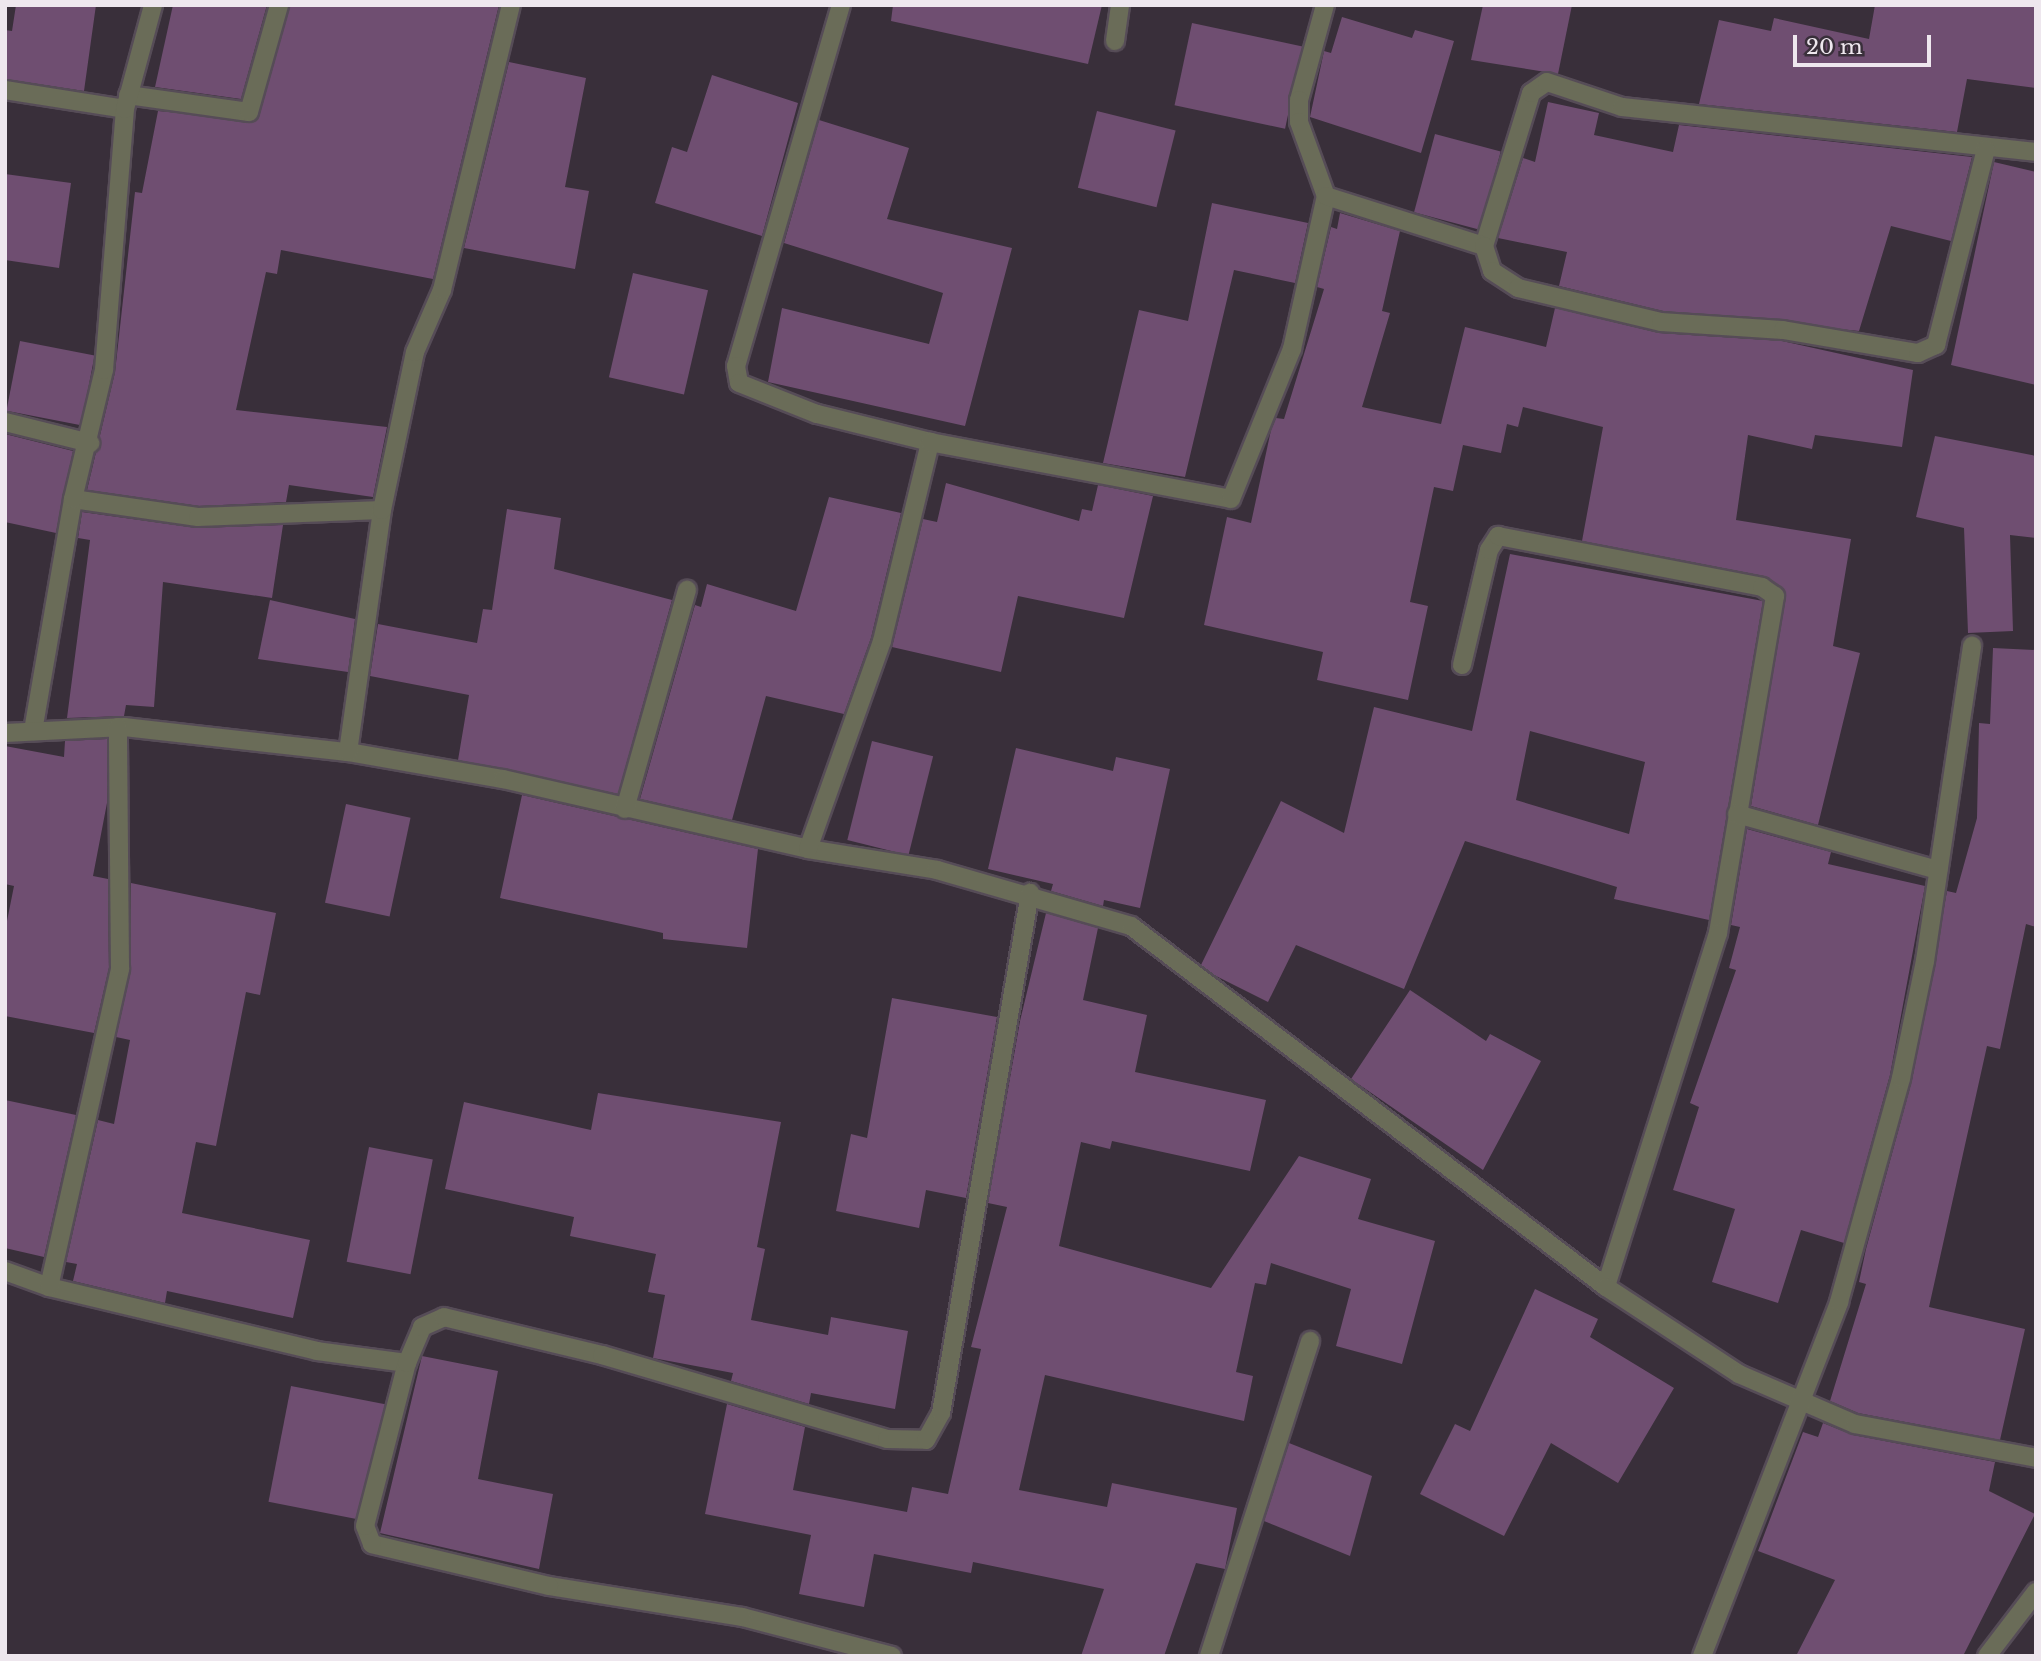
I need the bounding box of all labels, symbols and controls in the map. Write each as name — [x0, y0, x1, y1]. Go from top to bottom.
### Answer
scale bar — [1796, 21, 1934, 65]
text: 20 m — [1806, 34, 1863, 60]

